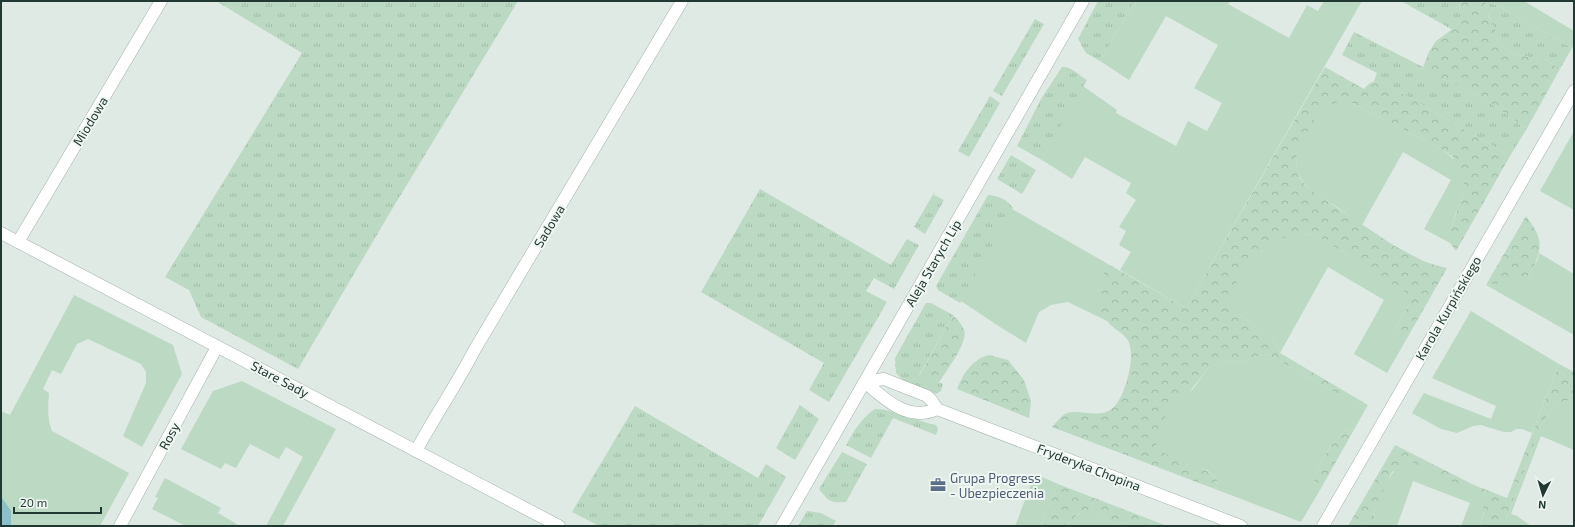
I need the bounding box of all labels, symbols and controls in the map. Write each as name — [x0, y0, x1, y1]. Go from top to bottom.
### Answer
street label: Miodowa — [69, 93, 111, 149]
street label: Sadowa — [530, 202, 568, 250]
street label: Aleja Starych Lip — [902, 217, 964, 309]
street label: Karola Kurpińskiego — [1412, 253, 1484, 363]
street label: Stare Sady — [248, 357, 312, 401]
street label: Rosy — [155, 419, 183, 452]
street label: Fryderyka Chopina — [1035, 440, 1143, 494]
place label: Grupa Progress - Ubezpieczenia — [950, 470, 1044, 501]
north arrow — [1523, 475, 1563, 515]
office icon: Grupa Progress - Ubezpieczenia — [929, 476, 947, 494]
scale bar — [14, 489, 101, 515]
text: 20 m — [20, 495, 47, 509]
text: N — [1538, 499, 1547, 512]

